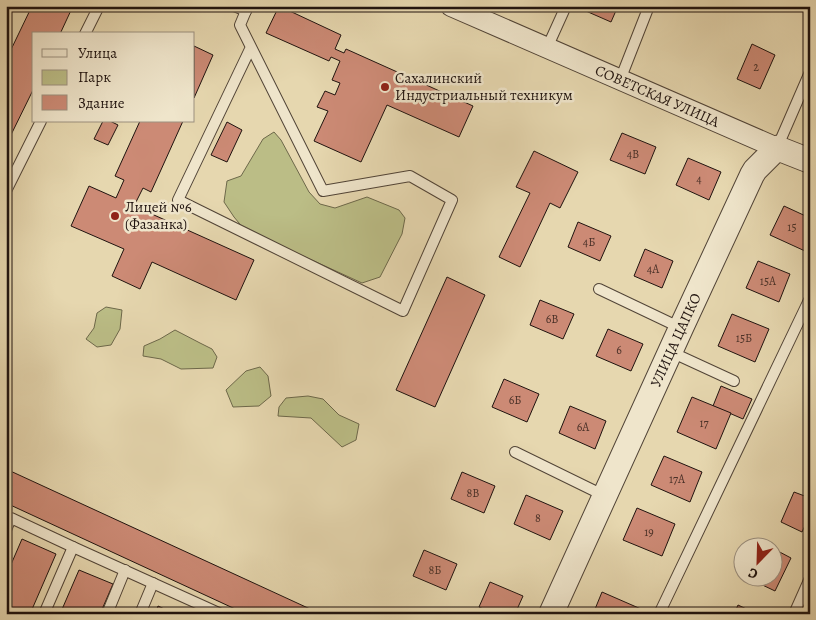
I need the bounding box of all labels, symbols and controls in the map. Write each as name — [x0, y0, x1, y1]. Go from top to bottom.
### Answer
legend — [32, 32, 195, 122]
text: Улица — [78, 43, 117, 63]
house number: 2 — [753, 59, 759, 75]
street label: СОВЕТСКАЯ УЛИЦА — [592, 60, 723, 132]
text: Парк — [78, 67, 111, 87]
place label: Сахалинский Индустриальный техникум — [395, 68, 573, 105]
marker: Сахалинский Индустриальный техникум — [379, 81, 391, 93]
text: Здание — [78, 93, 125, 113]
house number: 4В — [627, 146, 639, 162]
house number: 4 — [696, 171, 702, 187]
place label: Лицей №6 (Фазанка) — [125, 197, 192, 234]
marker: Лицей №6 (Фазанка) — [109, 210, 121, 222]
house number: 15 — [787, 219, 797, 235]
house number: 4Б — [583, 234, 595, 250]
house number: 4А — [647, 261, 660, 277]
house number: 15А — [760, 273, 777, 289]
street label: УЛИЦА ЦАПКО — [645, 290, 706, 390]
house number: 6В — [546, 311, 558, 327]
house number: 15Б — [736, 330, 752, 346]
house number: 6 — [616, 342, 622, 358]
house number: 6Б — [509, 392, 521, 408]
house number: 17 — [699, 415, 710, 431]
house number: 6А — [577, 419, 590, 435]
house number: 17А — [669, 471, 686, 487]
house number: 8В — [467, 485, 479, 501]
house number: 8 — [535, 510, 541, 526]
house number: 19 — [644, 524, 654, 540]
north arrow — [734, 538, 784, 588]
house number: 8Б — [429, 562, 441, 578]
text: С — [745, 563, 761, 584]

